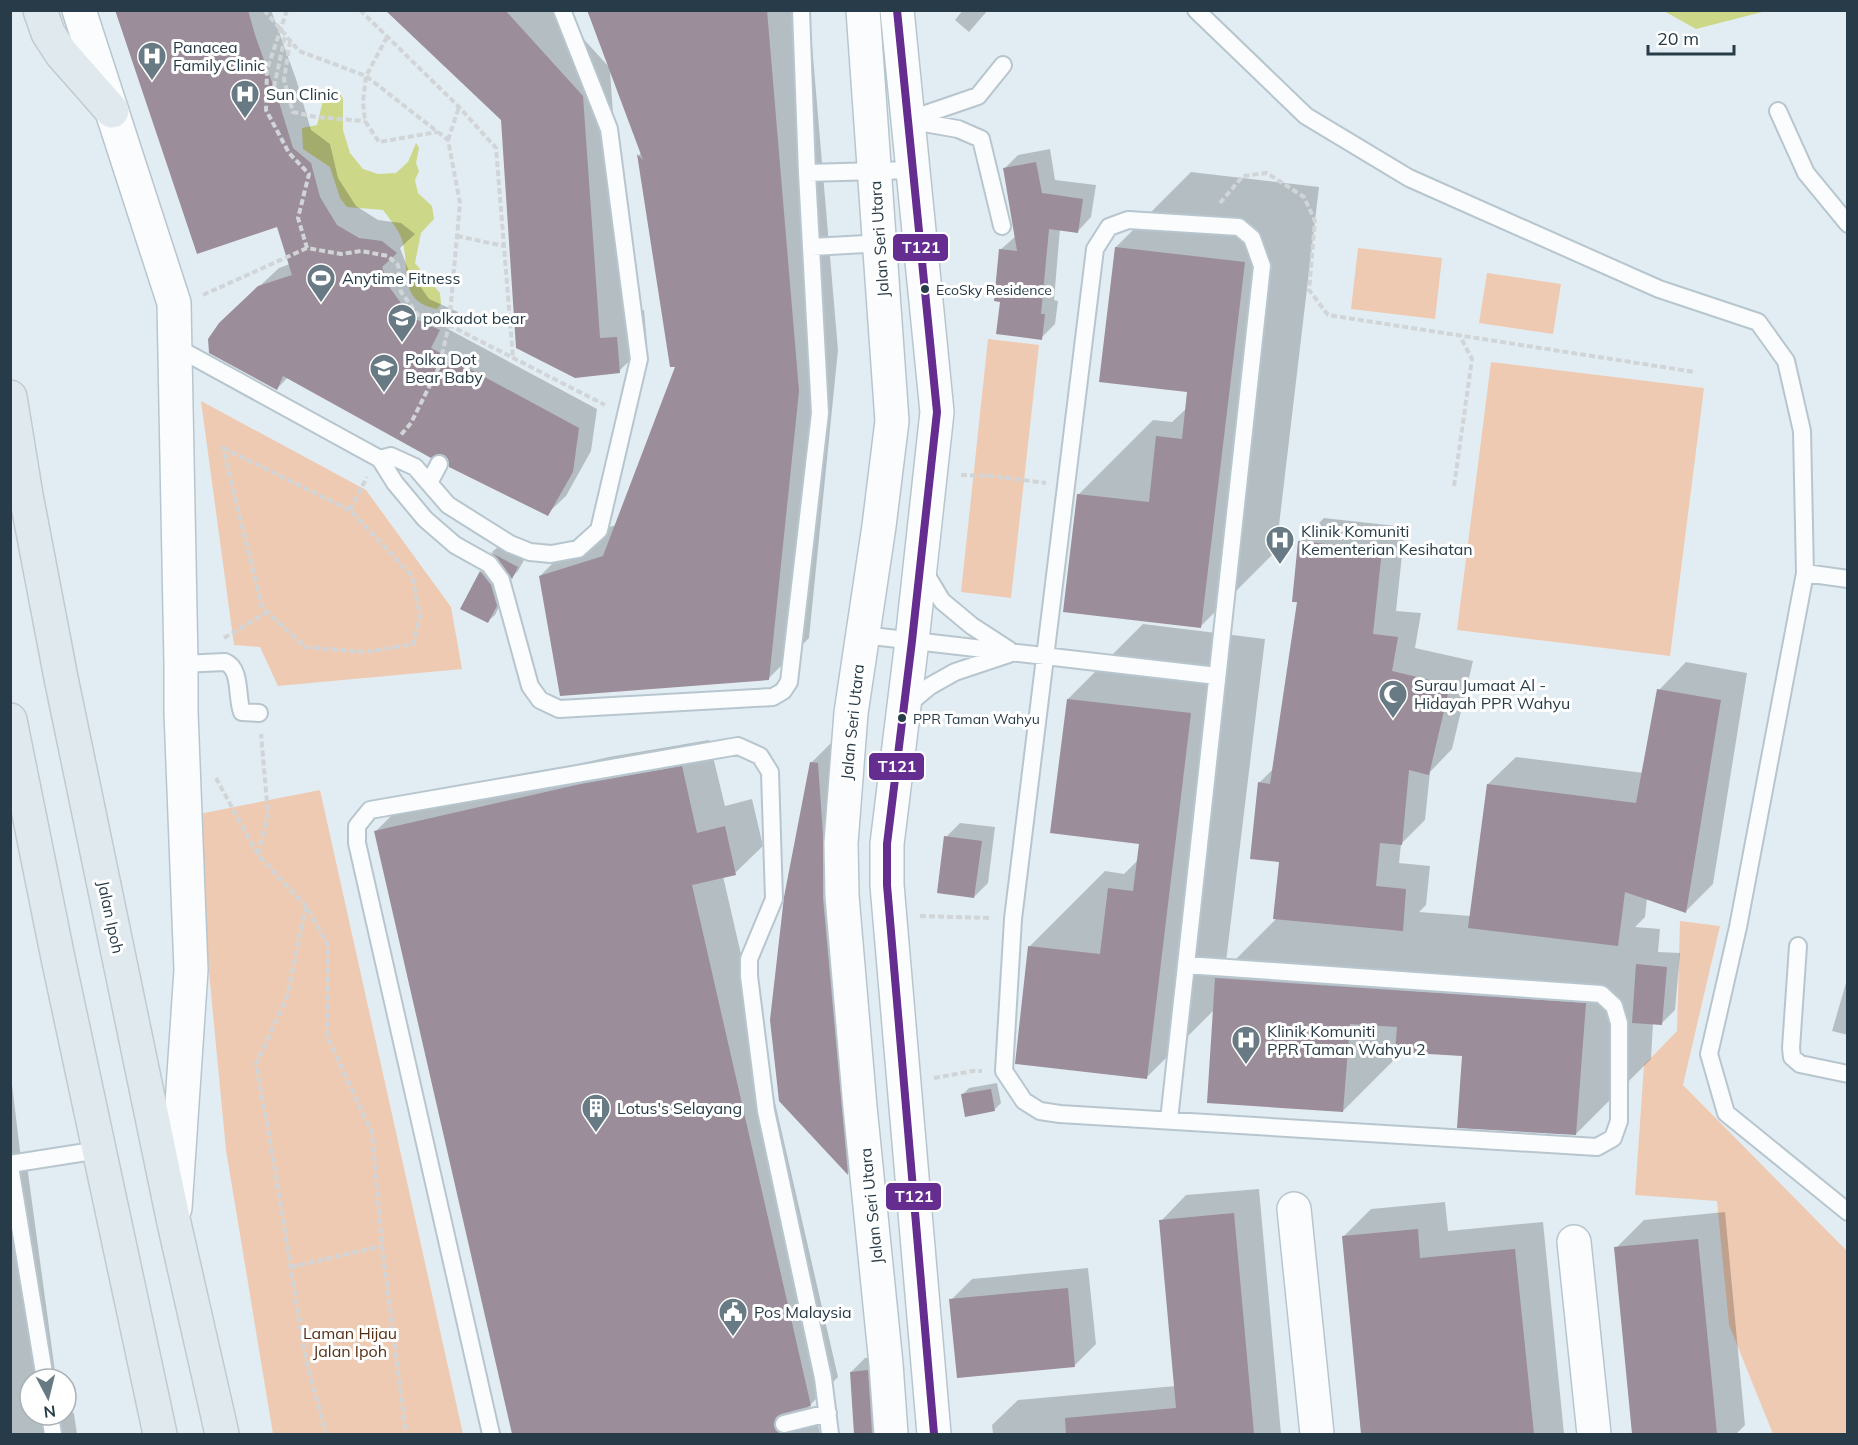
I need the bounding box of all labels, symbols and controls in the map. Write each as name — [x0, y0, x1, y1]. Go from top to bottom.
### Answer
scale bar — [1648, 18, 1734, 56]
text: 20 m — [1657, 27, 1699, 50]
place label: Panacea Family Clinic — [173, 37, 265, 75]
hospital icon: Panacea Family Clinic — [136, 40, 168, 82]
hospital icon: Sun Clinic — [229, 78, 261, 120]
place label: Sun Clinic — [266, 84, 338, 104]
street label: Jalan Seri Utara — [865, 180, 893, 298]
line badge: T121 — [892, 233, 949, 262]
text: T121 — [902, 237, 940, 257]
sports icon: Anytime Fitness — [305, 262, 337, 304]
place label: Anytime Fitness — [342, 268, 460, 288]
place label: EcoSky Residence — [936, 281, 1052, 299]
marker: EcoSky Residence — [919, 283, 931, 295]
school or university icon: polkadot bear — [386, 302, 418, 344]
place label: polkadot bear — [423, 308, 526, 328]
place label: Polka Dot Bear Baby — [405, 349, 483, 387]
school or university icon: Polka Dot Bear Baby — [368, 352, 400, 394]
place label: Klinik Komuniti Kementerian Kesihatan — [1301, 521, 1473, 559]
hospital icon: Klinik Komuniti Kementerian Kesihatan — [1264, 524, 1296, 566]
street label: Jalan Seri Utara — [836, 663, 868, 781]
place label: Surau Jumaat Al - Hidayah PPR Wahyu — [1414, 675, 1570, 713]
mosque icon: Surau Jumaat Al - Hidayah PPR Wahyu — [1377, 678, 1409, 720]
place label: PPR Taman Wahyu — [913, 710, 1040, 728]
marker: PPR Taman Wahyu — [896, 712, 908, 724]
line badge: T121 — [868, 752, 925, 781]
text: T121 — [878, 756, 916, 776]
street label: Jalan Ipoh — [94, 879, 128, 955]
place label: Klinik Komuniti PPR Taman Wahyu 2 — [1267, 1021, 1426, 1059]
hospital icon: Klinik Komuniti PPR Taman Wahyu 2 — [1230, 1024, 1262, 1066]
building icon: Lotus's Selayang — [580, 1092, 612, 1134]
place label: Lotus's Selayang — [617, 1098, 742, 1118]
street label: Jalan Seri Utara — [855, 1147, 887, 1265]
line badge: T121 — [885, 1182, 942, 1211]
text: T121 — [895, 1186, 933, 1206]
public building icon: Pos Malaysia — [717, 1296, 749, 1338]
place label: Pos Malaysia — [754, 1302, 852, 1322]
park label: Laman Hijau Jalan Ipoh — [303, 1323, 397, 1361]
north arrow — [18, 1367, 78, 1427]
text: N — [43, 1401, 57, 1423]

